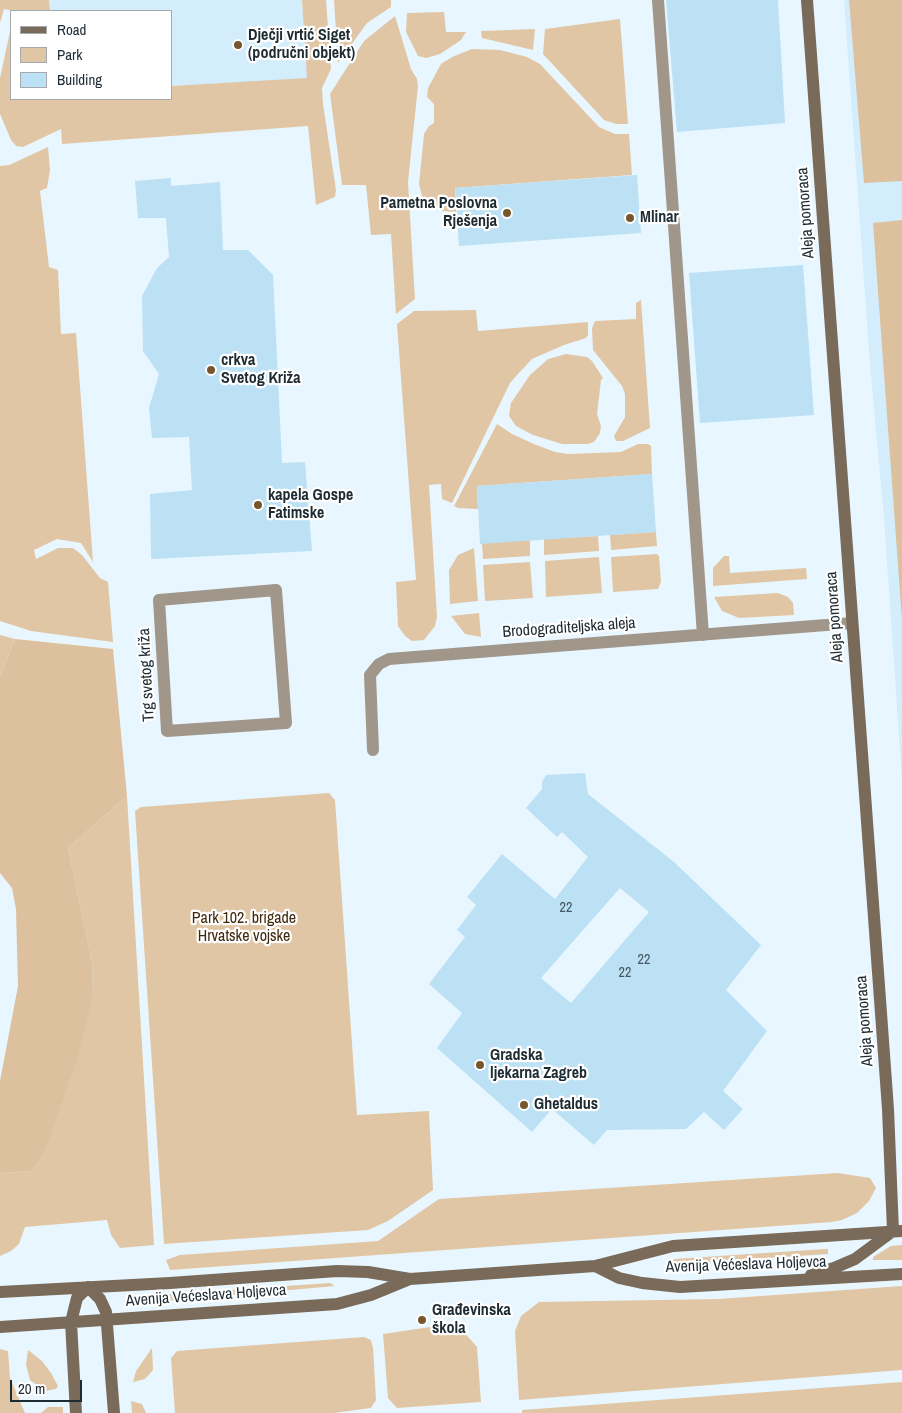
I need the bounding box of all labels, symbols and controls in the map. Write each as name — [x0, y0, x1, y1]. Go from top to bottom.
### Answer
legend — [10, 10, 172, 100]
text: Road — [57, 19, 86, 40]
place label: Dječji vrtić Siget (područni objekt) — [248, 26, 355, 64]
marker: Dječji vrtić Siget (područni objekt) — [232, 39, 244, 51]
text: Park — [57, 44, 82, 65]
text: Building — [57, 69, 102, 90]
street label: Aleja pomoraca — [793, 167, 819, 259]
place label: Pametna Poslovna Rješenja — [380, 194, 497, 232]
marker: Pametna Poslovna Rješenja — [501, 207, 513, 219]
place label: Mlinar — [640, 208, 679, 228]
marker: Mlinar — [624, 212, 636, 224]
place label: crkva Svetog Križa — [221, 351, 300, 389]
marker: crkva Svetog Križa — [205, 364, 217, 376]
place label: kapela Gospe Fatimske — [268, 486, 353, 524]
marker: kapela Gospe Fatimske — [252, 499, 264, 511]
street label: Aleja pomoraca — [822, 571, 848, 663]
street label: Brodograditeljska aleja — [502, 614, 636, 642]
street label: Trg svetog križa — [135, 628, 159, 722]
house number: 22 — [560, 900, 572, 916]
park label: Park 102. brigade Hrvatske vojske — [192, 909, 296, 947]
house number: 22 — [638, 952, 650, 968]
house number: 22 — [619, 965, 631, 981]
street label: Aleja pomoraca — [852, 975, 878, 1067]
place label: Gradska ljekarna Zagreb — [490, 1046, 587, 1084]
marker: Gradska ljekarna Zagreb — [474, 1059, 486, 1071]
place label: Ghetaldus — [534, 1095, 598, 1115]
marker: Ghetaldus — [518, 1099, 530, 1111]
street label: Avenija Većeslava Holjevca — [665, 1253, 827, 1277]
street label: Avenija Većeslava Holjevca — [125, 1281, 287, 1311]
place label: Građevinska škola — [432, 1301, 511, 1339]
marker: Građevinska škola — [416, 1314, 428, 1326]
scale bar — [12, 1370, 85, 1402]
text: 20 m — [18, 1378, 45, 1399]

